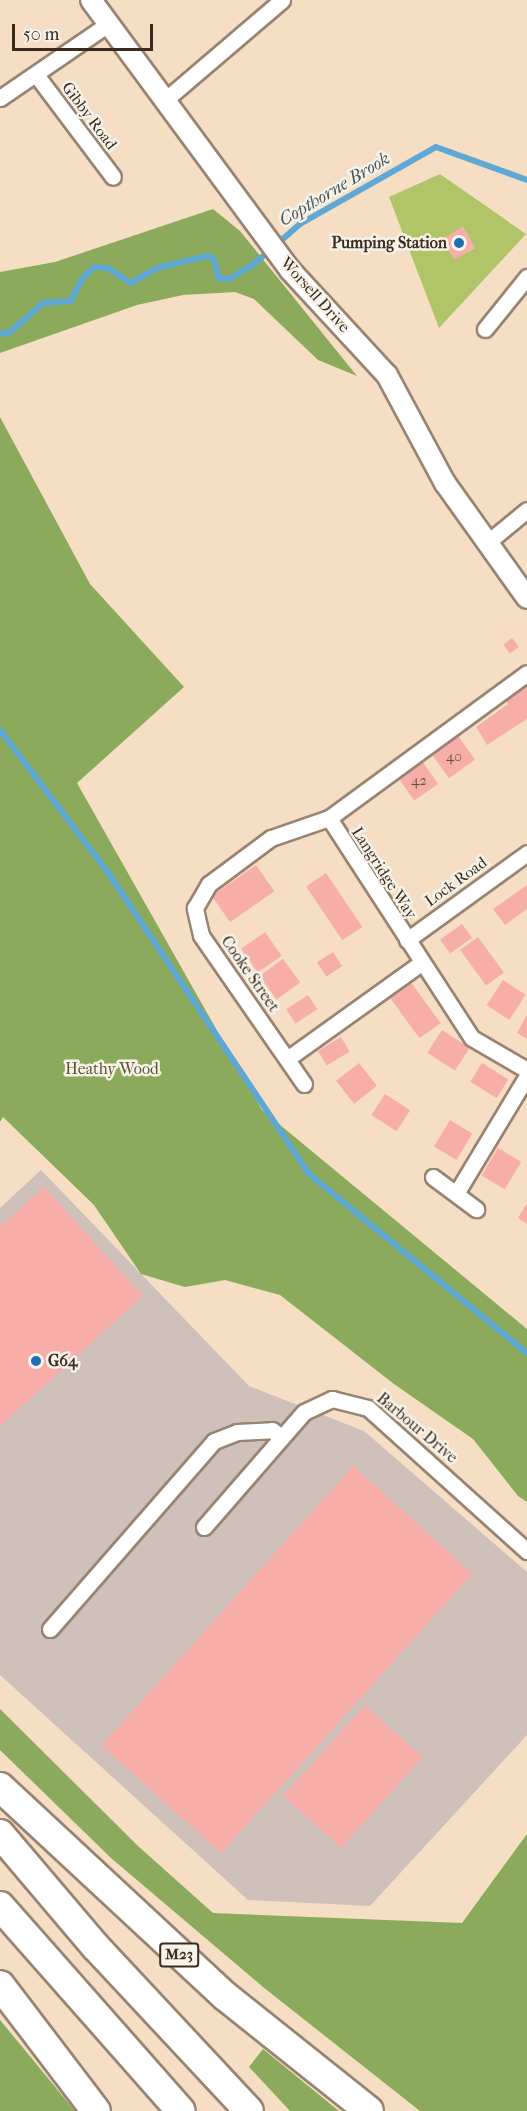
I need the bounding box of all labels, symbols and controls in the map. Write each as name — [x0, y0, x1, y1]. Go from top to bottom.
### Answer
scale bar — [15, 12, 156, 50]
text: 50 m — [23, 24, 59, 45]
street label: Gibby Road — [57, 78, 121, 154]
water label: Copthorne Brook — [276, 148, 394, 232]
place label: Pumping Station — [331, 233, 447, 253]
marker: Pumping Station — [452, 236, 466, 250]
street label: Worsell Drive — [276, 253, 354, 337]
house number: 40 — [446, 749, 462, 765]
house number: 42 — [411, 773, 427, 789]
street label: Langridge Way — [347, 824, 421, 922]
street label: Lock Road — [421, 853, 491, 911]
street label: Cooke Street — [217, 932, 283, 1016]
park label: Heathy Wood — [65, 1059, 159, 1079]
place label: G64 — [48, 1351, 77, 1371]
marker: G64 — [29, 1354, 43, 1368]
street label: Barbour Drive — [373, 1389, 461, 1467]
road number: M23 — [158, 1943, 200, 1967]

